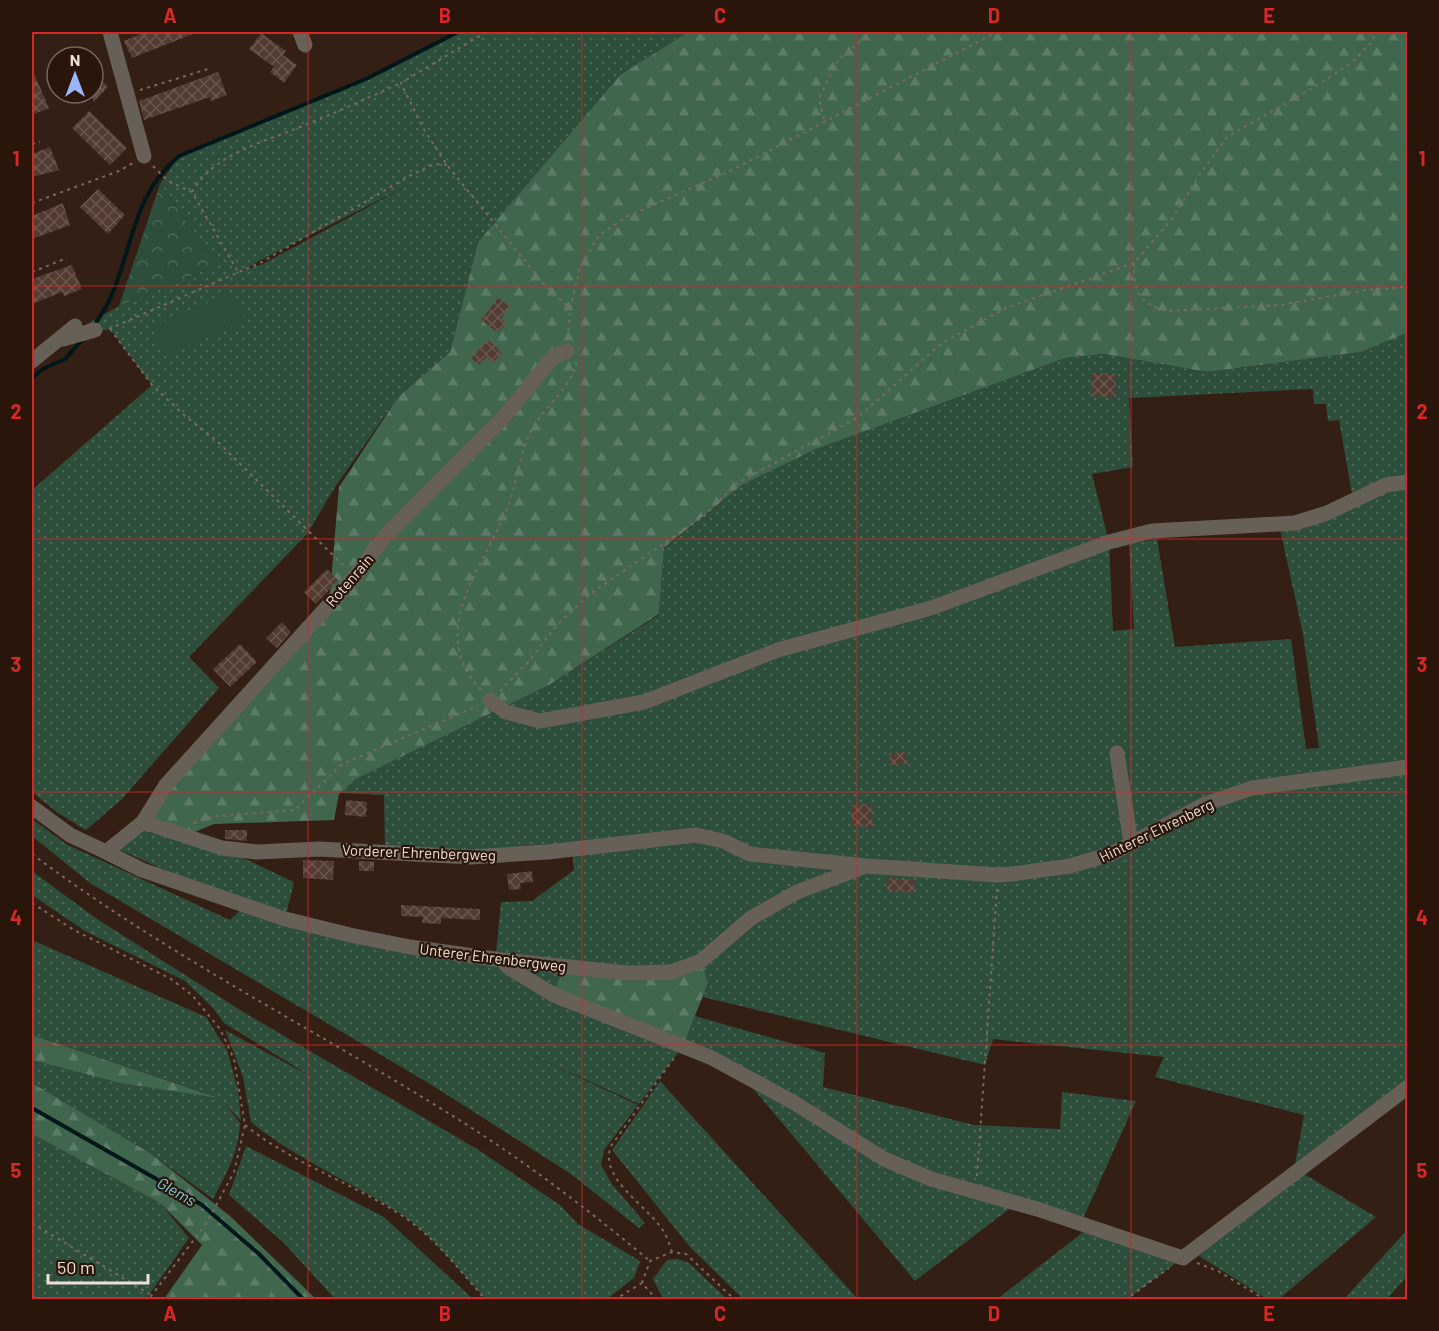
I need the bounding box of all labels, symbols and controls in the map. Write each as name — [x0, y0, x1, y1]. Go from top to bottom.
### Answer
text: A — [163, 3, 177, 27]
text: B — [439, 3, 451, 27]
text: C — [714, 3, 726, 27]
text: D — [988, 3, 1000, 27]
text: E — [1263, 3, 1275, 27]
north arrow — [45, 45, 105, 105]
text: N — [70, 50, 80, 69]
text: 1 — [12, 146, 20, 170]
text: 1 — [1418, 146, 1426, 170]
text: 2 — [10, 399, 22, 423]
text: 2 — [1416, 399, 1428, 423]
street label: Rotenrain — [321, 550, 377, 610]
text: 3 — [11, 652, 21, 676]
text: 3 — [1417, 652, 1427, 676]
street label: Hinterer Ehrenberg — [1096, 795, 1216, 865]
street label: Vorderer Ehrenbergweg — [342, 840, 496, 864]
text: 4 — [10, 905, 22, 929]
text: 4 — [1416, 905, 1428, 929]
street label: Unterer Ehrenbergweg — [419, 939, 567, 975]
text: 5 — [11, 1158, 22, 1182]
text: 5 — [1417, 1158, 1428, 1182]
water label: Glems — [154, 1172, 200, 1210]
scale bar — [48, 1247, 148, 1285]
text: 50 m — [57, 1256, 95, 1278]
text: A — [163, 1301, 177, 1325]
text: B — [439, 1301, 451, 1325]
text: C — [714, 1301, 726, 1325]
text: D — [988, 1301, 1000, 1325]
text: E — [1263, 1301, 1275, 1325]

